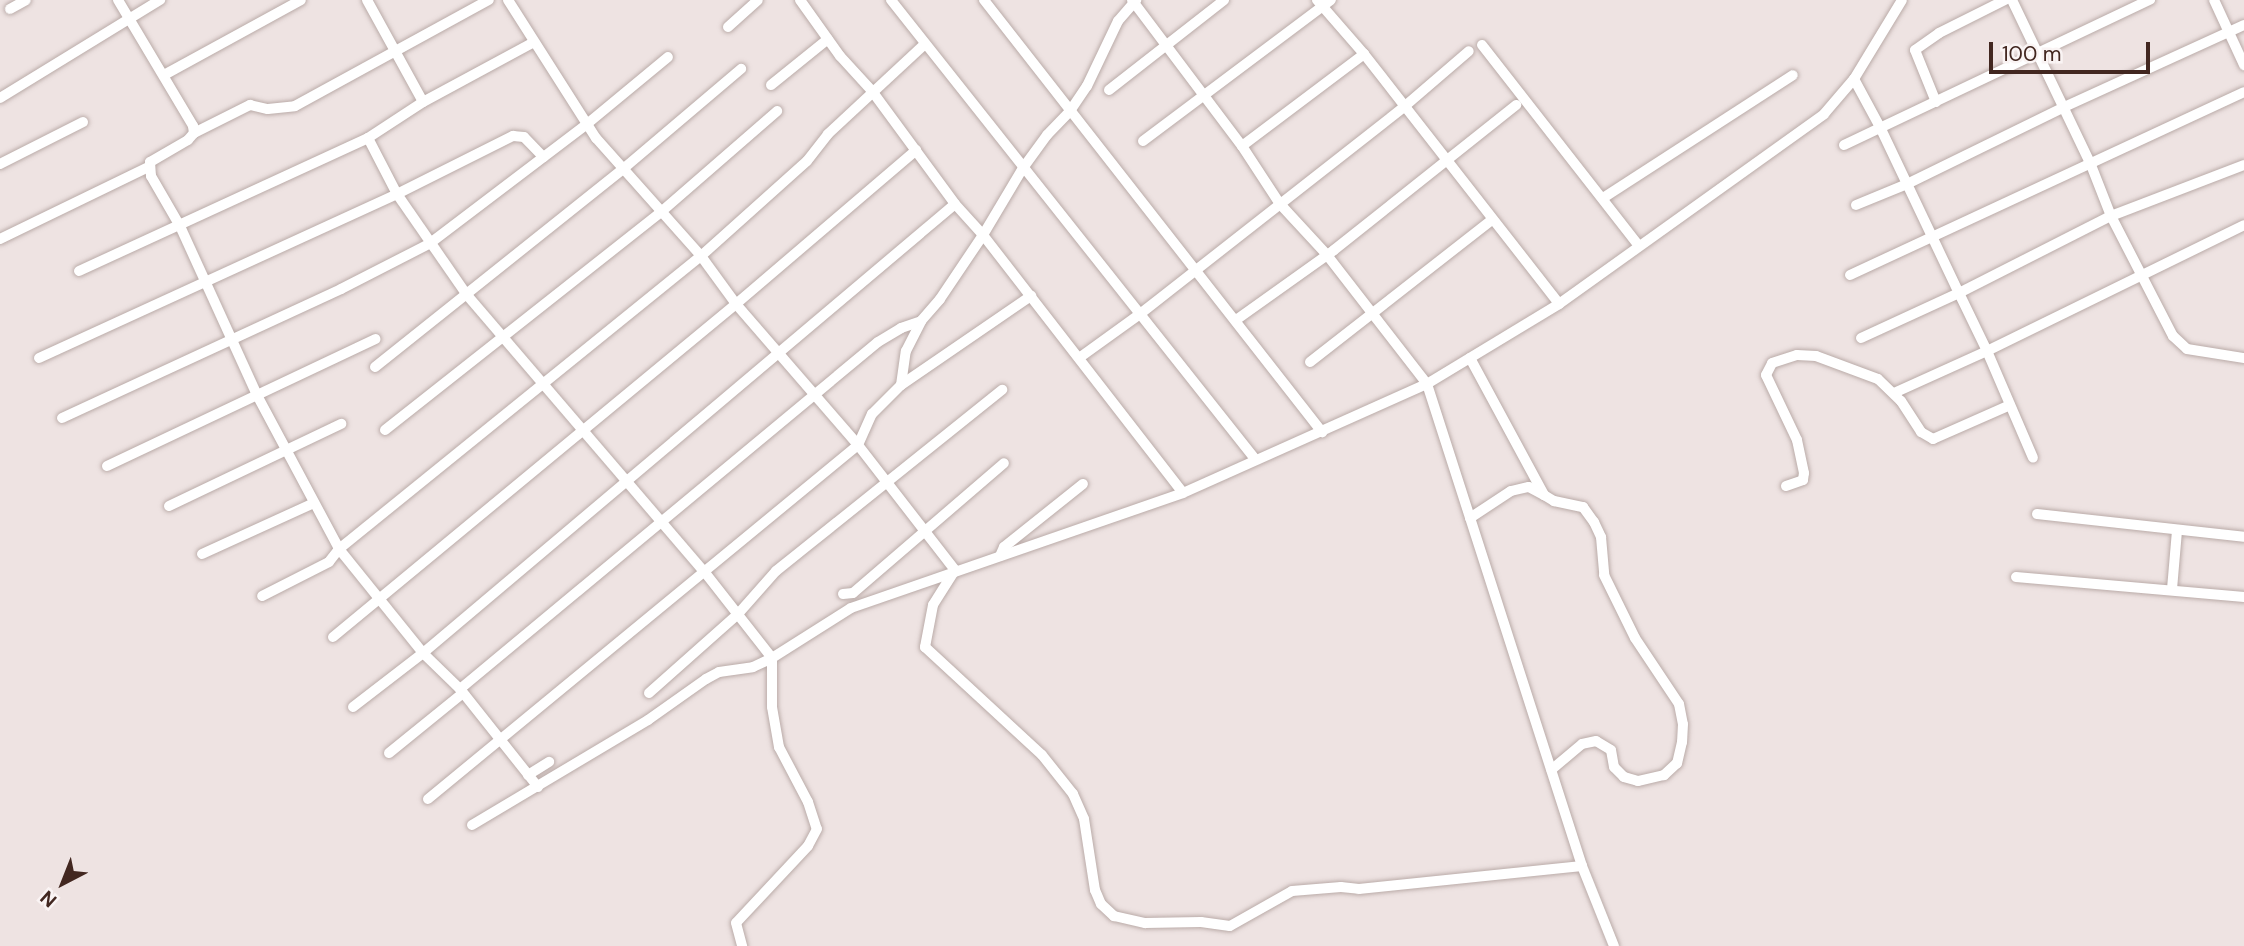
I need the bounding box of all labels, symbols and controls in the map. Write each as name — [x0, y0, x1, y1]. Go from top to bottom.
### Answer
scale bar — [1992, 28, 2153, 72]
text: 100 m — [2002, 40, 2062, 68]
north arrow — [28, 848, 98, 918]
text: N — [35, 885, 62, 913]

